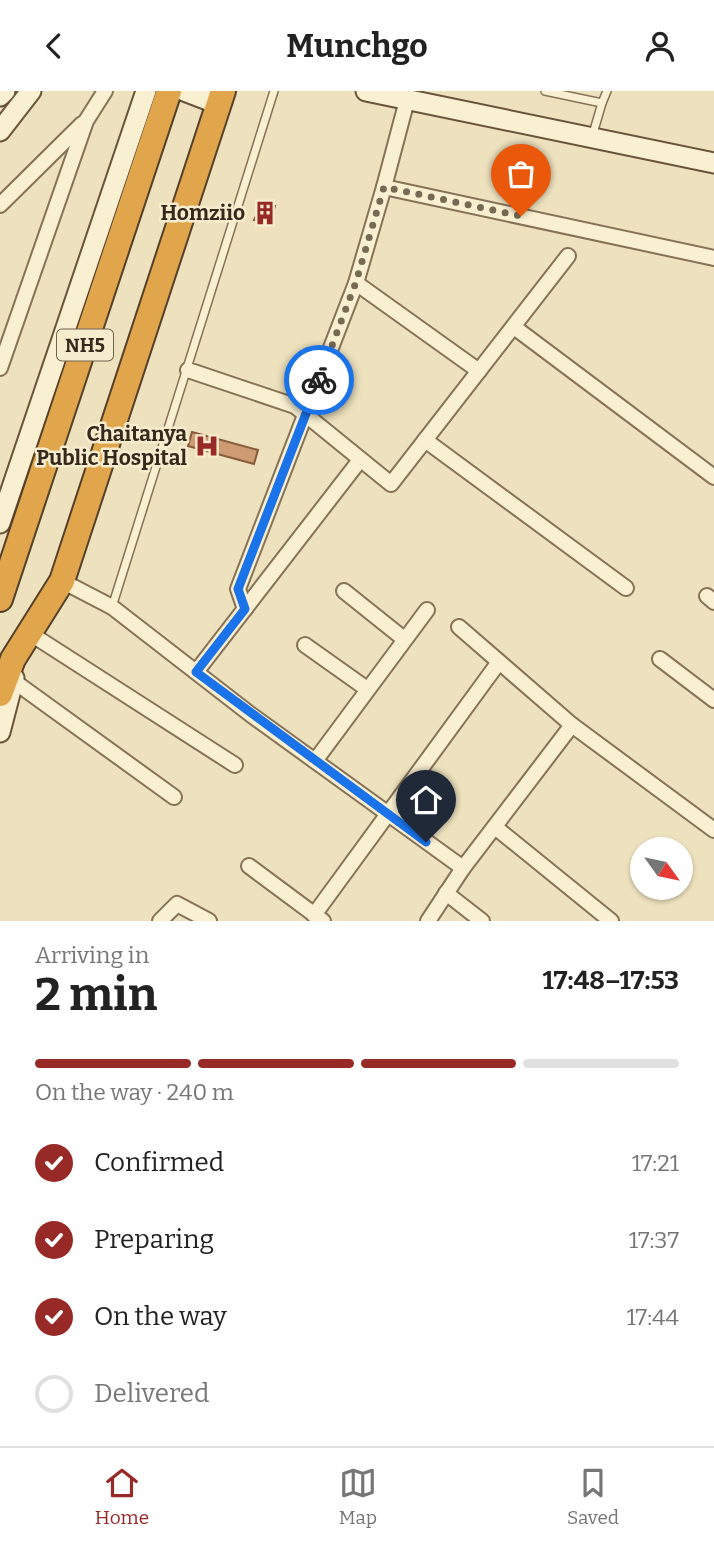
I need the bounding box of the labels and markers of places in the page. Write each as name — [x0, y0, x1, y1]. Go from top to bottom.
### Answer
pin — [491, 144, 551, 216]
building icon: Homziio — [251, 199, 279, 227]
place label: Homziio — [160, 200, 245, 226]
place label: Chaitanya Public Hospital — [36, 421, 187, 471]
hospital icon: Chaitanya Public Hospital — [193, 432, 221, 460]
pin — [396, 770, 456, 842]

